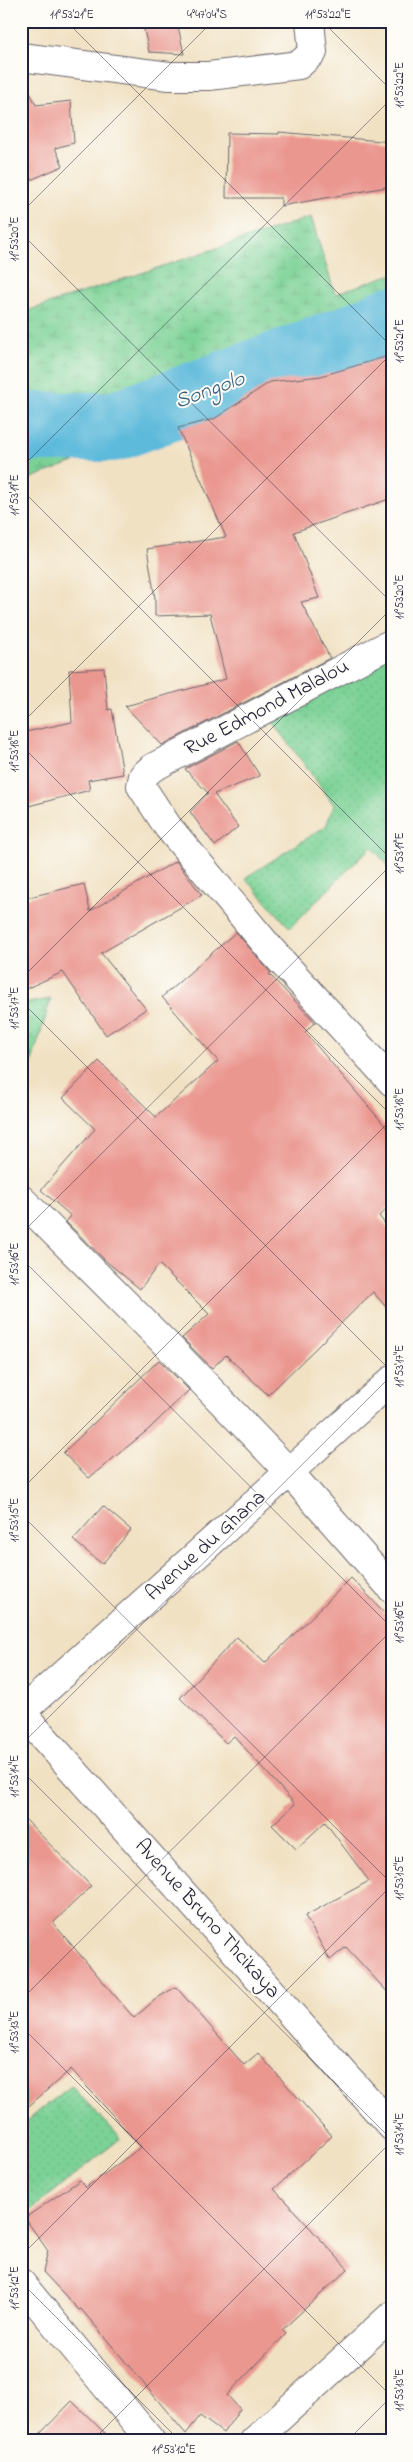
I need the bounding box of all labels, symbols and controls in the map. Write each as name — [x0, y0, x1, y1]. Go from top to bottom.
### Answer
text: 11°53'21"E — [50, 6, 94, 24]
text: 4°47'04"S — [187, 6, 227, 24]
text: 11°53'22"E — [305, 6, 351, 24]
text: 11°53'22"E — [391, 62, 409, 108]
text: 11°53'20"E — [6, 216, 24, 262]
text: 11°53'21"E — [391, 319, 409, 363]
water label: Songolo — [171, 363, 251, 418]
text: 11°53'19"E — [6, 474, 24, 516]
text: 11°53'20"E — [391, 574, 409, 620]
street label: Rue Edmond Malalou — [179, 652, 355, 764]
text: 11°53'18"E — [6, 730, 24, 772]
text: 11°53'19"E — [391, 832, 409, 874]
text: 11°53'17"E — [6, 987, 24, 1029]
text: 11°53'18"E — [391, 1088, 409, 1130]
text: 11°53'16"E — [6, 1242, 24, 1286]
text: 11°53'17"E — [391, 1345, 409, 1387]
street label: Avenue du Ghana — [139, 1484, 273, 1608]
text: 11°53'15"E — [6, 1498, 24, 1542]
text: 11°53'16"E — [391, 1600, 409, 1644]
text: 11°53'14"E — [6, 1755, 24, 1797]
street label: Avenue Bruno Thcikaya — [126, 1832, 287, 2007]
text: 11°53'15"E — [391, 1856, 409, 1900]
text: 11°53'13"E — [6, 2011, 24, 2053]
text: 11°53'14"E — [391, 2113, 409, 2155]
text: 11°53'12"E — [6, 2266, 24, 2310]
text: 11°53'13"E — [391, 2369, 409, 2411]
text: 11°53'12"E — [152, 2441, 196, 2459]

